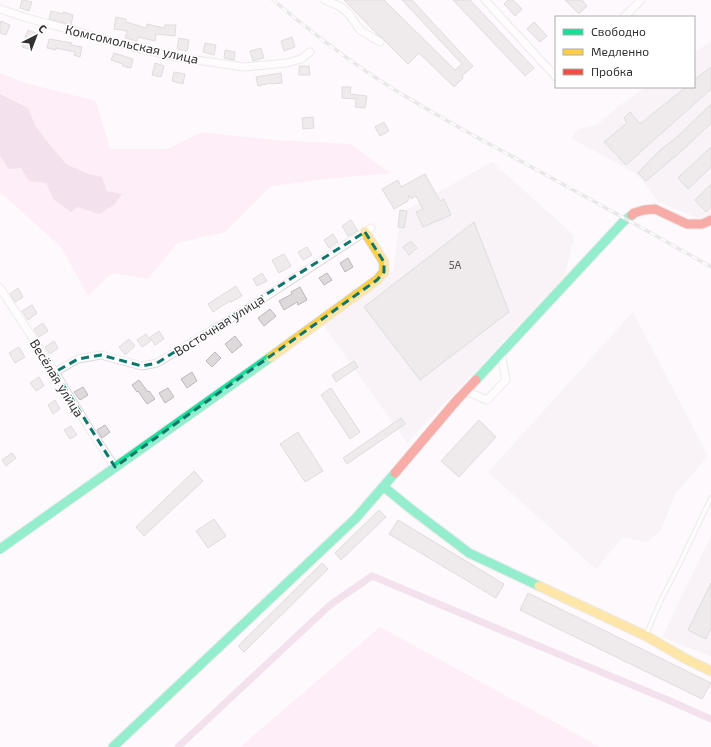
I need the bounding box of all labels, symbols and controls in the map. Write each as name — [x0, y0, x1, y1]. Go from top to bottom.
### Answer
north arrow — [16, 16, 56, 56]
legend — [555, 16, 695, 88]
text: С — [36, 21, 50, 36]
street label: Комсомольская улица — [64, 21, 200, 67]
text: Свободно — [591, 24, 646, 38]
text: Медленно — [591, 44, 649, 58]
text: Пробка — [591, 64, 633, 78]
house number: 5А — [449, 258, 462, 271]
street label: Восточная улица — [171, 291, 267, 359]
street label: Весёлая улица — [27, 336, 87, 420]

